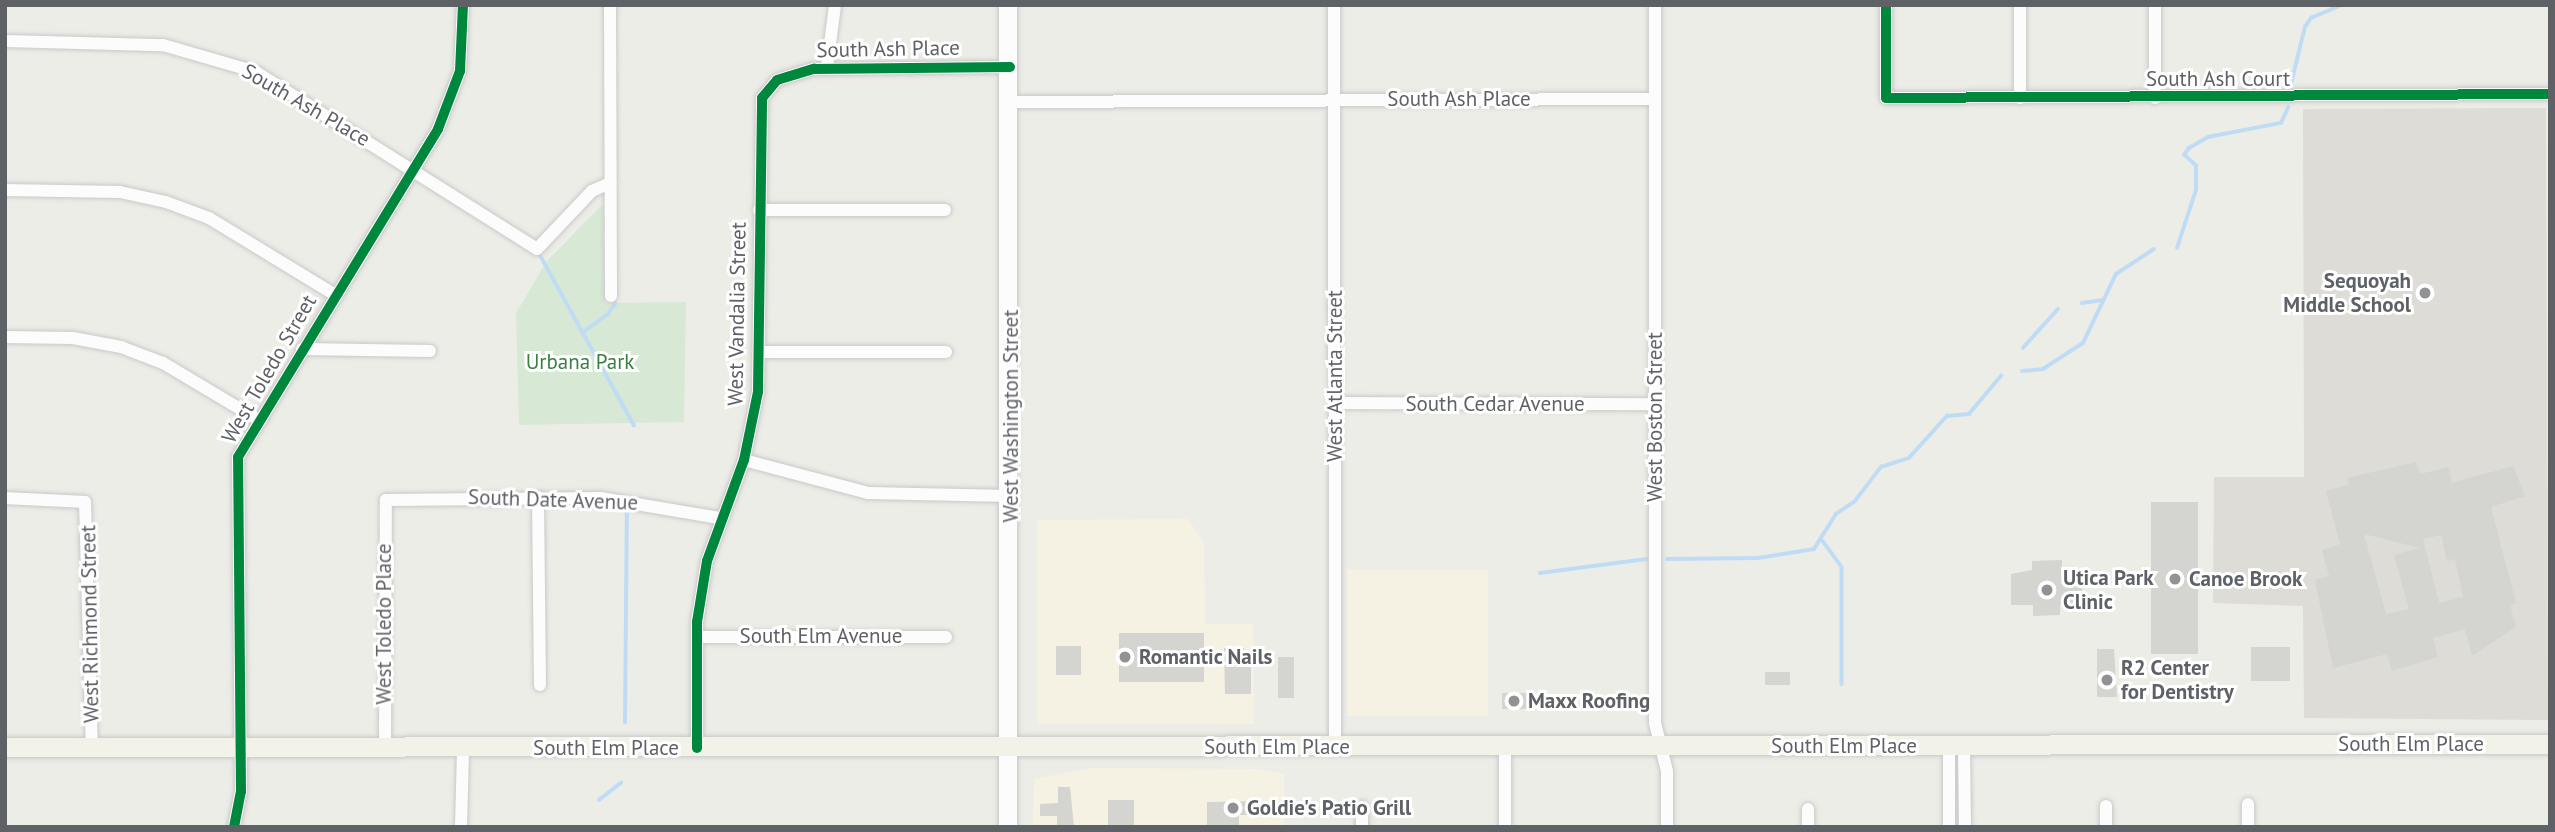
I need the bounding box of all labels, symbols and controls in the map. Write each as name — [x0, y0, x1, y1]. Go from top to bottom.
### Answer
street label: South Ash Place — [816, 35, 960, 63]
street label: South Ash Place — [237, 58, 375, 152]
street label: South Ash Court — [2146, 66, 2290, 92]
street label: South Ash Place — [1387, 86, 1531, 112]
street label: West Vandalia Street — [723, 221, 751, 407]
place label: Sequoyah Middle School — [2283, 268, 2411, 318]
marker: Sequoyah Middle School — [2417, 285, 2433, 301]
street label: West Toledo Street — [216, 290, 322, 448]
street label: West Atlanta Street — [1322, 290, 1348, 462]
street label: West Washington Street — [998, 309, 1024, 523]
street label: West Boston Street — [1642, 332, 1668, 502]
park label: Urbana Park — [526, 349, 634, 375]
street label: South Cedar Avenue — [1405, 391, 1585, 417]
street label: South Date Avenue — [467, 484, 639, 516]
street label: West Richmond Street — [76, 525, 104, 723]
street label: West Toledo Place — [371, 543, 397, 705]
place label: Utica Park Clinic — [2063, 565, 2153, 615]
place label: Canoe Brook — [2189, 566, 2302, 592]
marker: Canoe Brook — [2167, 571, 2183, 587]
marker: Utica Park Clinic — [2037, 580, 2057, 600]
street label: South Elm Avenue — [739, 623, 903, 649]
place label: Romantic Nails — [1139, 644, 1273, 670]
marker: Romantic Nails — [1117, 649, 1133, 665]
place label: R2 Center for Dentistry — [2121, 655, 2234, 705]
marker: R2 Center for Dentistry — [2099, 672, 2115, 688]
place label: Maxx Roofing — [1528, 688, 1651, 714]
marker: Maxx Roofing — [1506, 693, 1522, 709]
street label: South Elm Place — [2338, 731, 2484, 757]
street label: South Elm Place — [1771, 733, 1917, 759]
street label: South Elm Place — [1204, 734, 1350, 760]
street label: South Elm Place — [533, 735, 679, 761]
place label: Goldie's Patio Grill — [1247, 795, 1411, 821]
marker: Goldie's Patio Grill — [1225, 800, 1241, 816]

